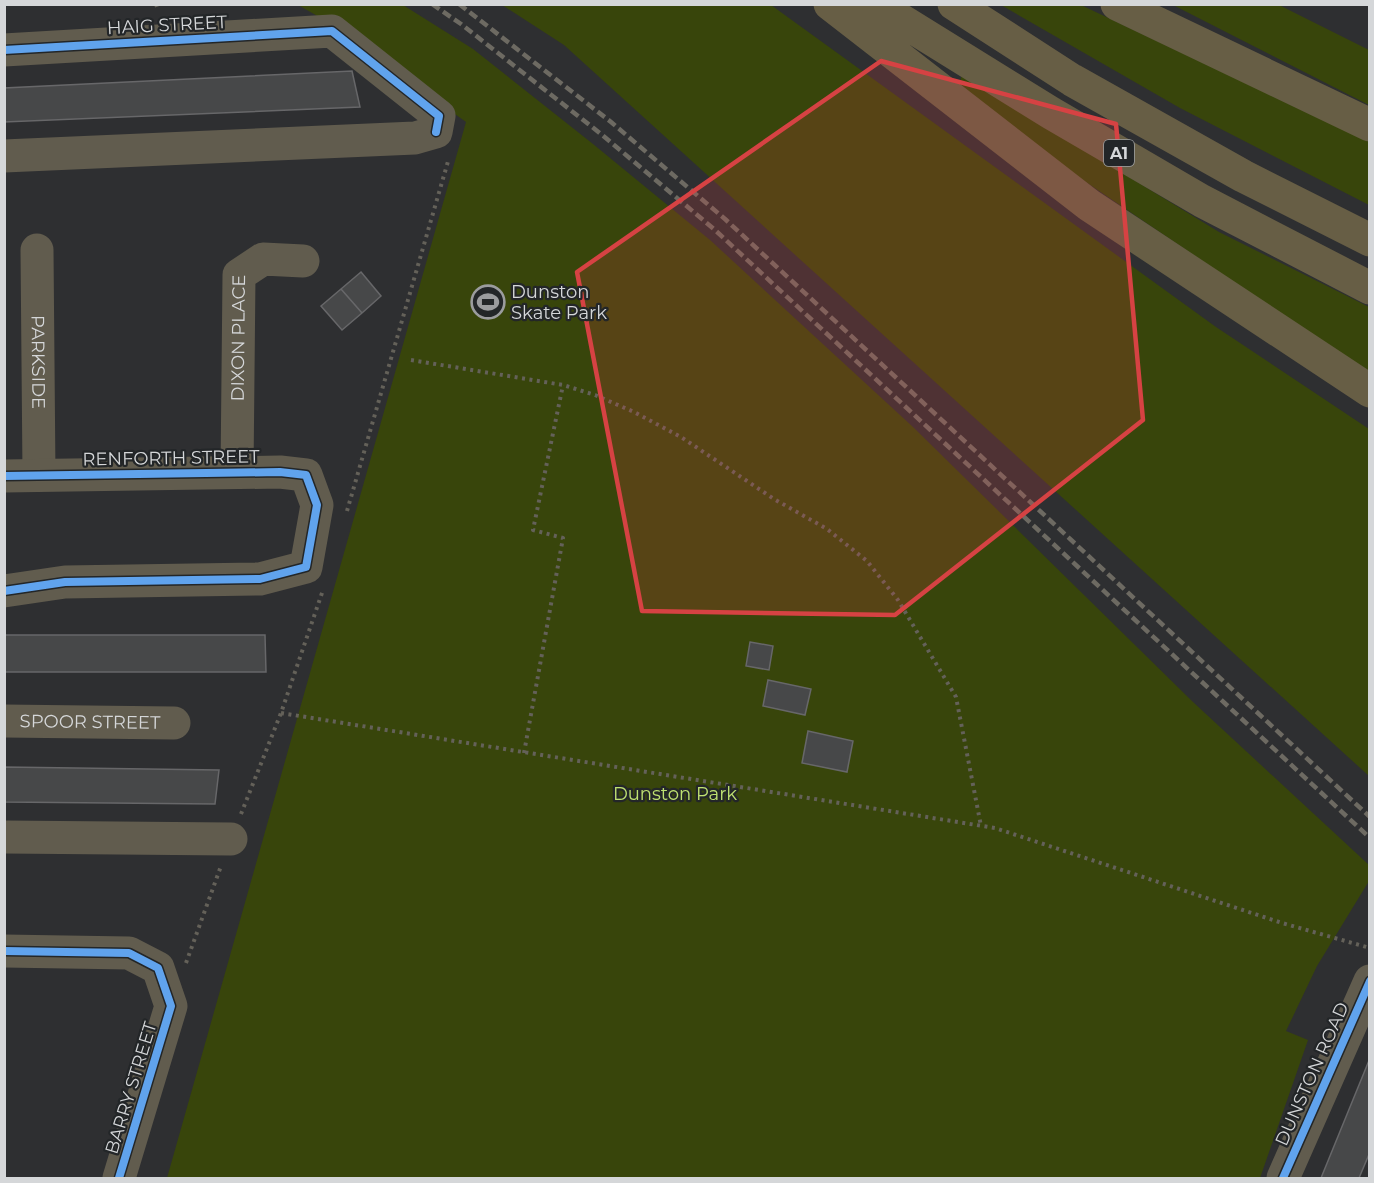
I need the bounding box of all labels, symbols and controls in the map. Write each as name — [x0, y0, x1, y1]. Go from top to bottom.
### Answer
street label: HAIG STREET — [106, 11, 228, 39]
road number: A1 — [1104, 140, 1134, 166]
street label: DIXON PLACE — [227, 275, 250, 401]
place label: Dunston Skate Park — [511, 281, 607, 324]
sports icon: Dunston Skate Park — [470, 284, 506, 320]
street label: PARKSIDE — [27, 315, 49, 409]
street label: RENFORTH STREET — [82, 445, 260, 471]
street label: SPOOR STREET — [20, 710, 161, 734]
park label: Dunston Park — [613, 783, 737, 805]
street label: DUNSTON ROAD — [1270, 999, 1354, 1149]
street label: BARRY STREET — [100, 1019, 162, 1157]

